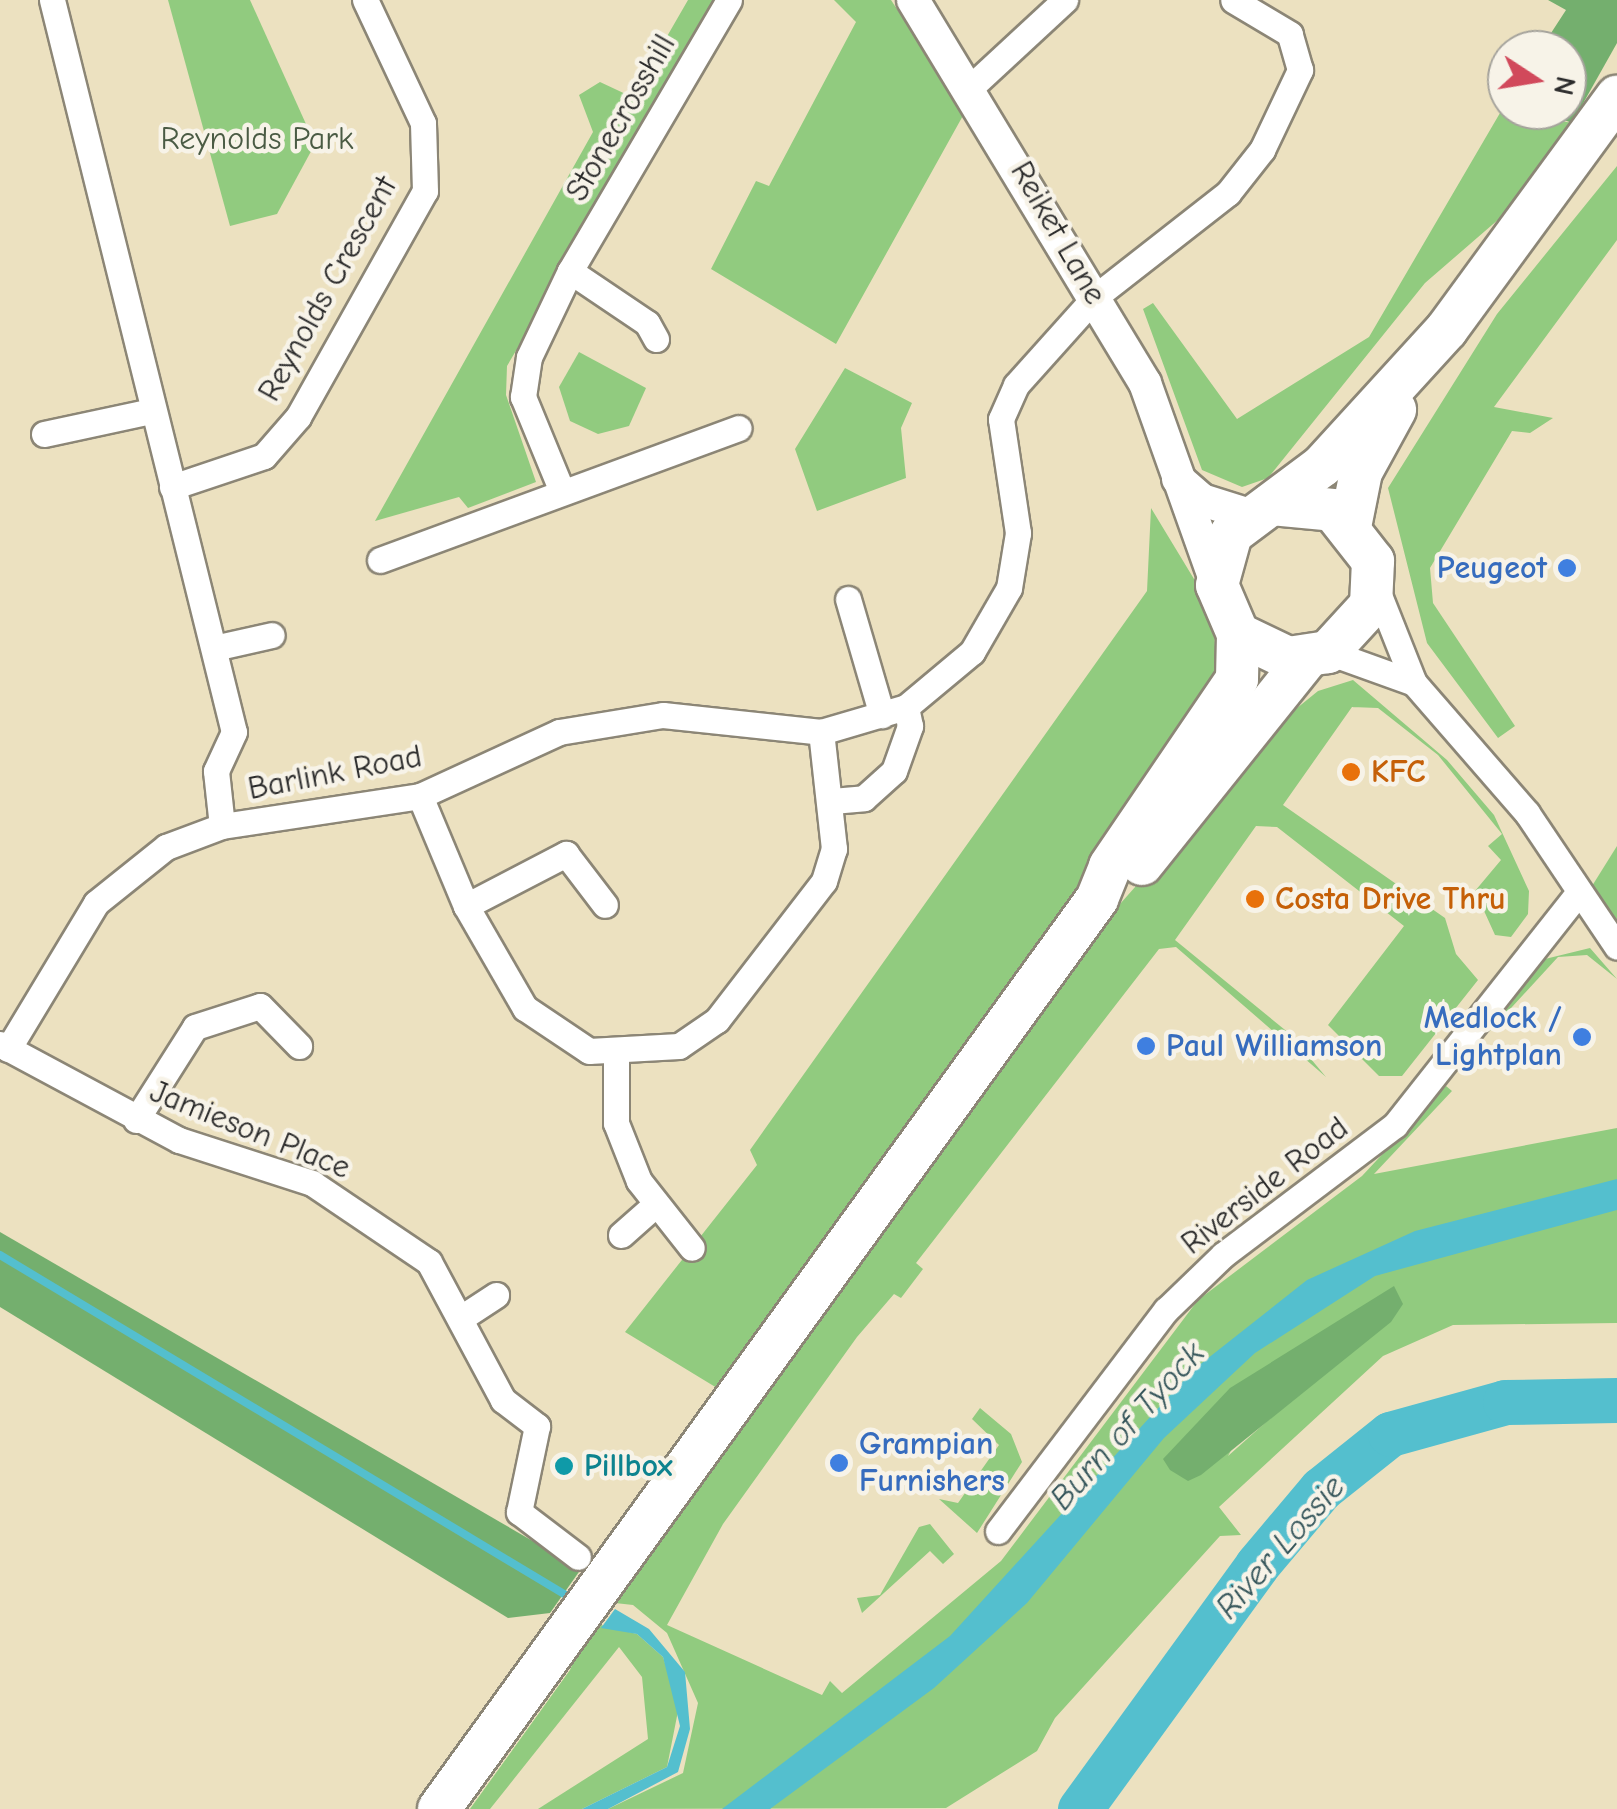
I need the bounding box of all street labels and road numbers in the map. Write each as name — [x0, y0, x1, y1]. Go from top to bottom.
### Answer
street label: Stonecrosshill — [558, 28, 684, 208]
street label: Reiket Lane — [1002, 155, 1114, 311]
street label: Reynolds Crescent — [250, 170, 406, 408]
street label: Barlink Road — [245, 737, 425, 809]
street label: Jamieson Place — [144, 1072, 356, 1188]
street label: Riverside Road — [1174, 1109, 1356, 1263]

